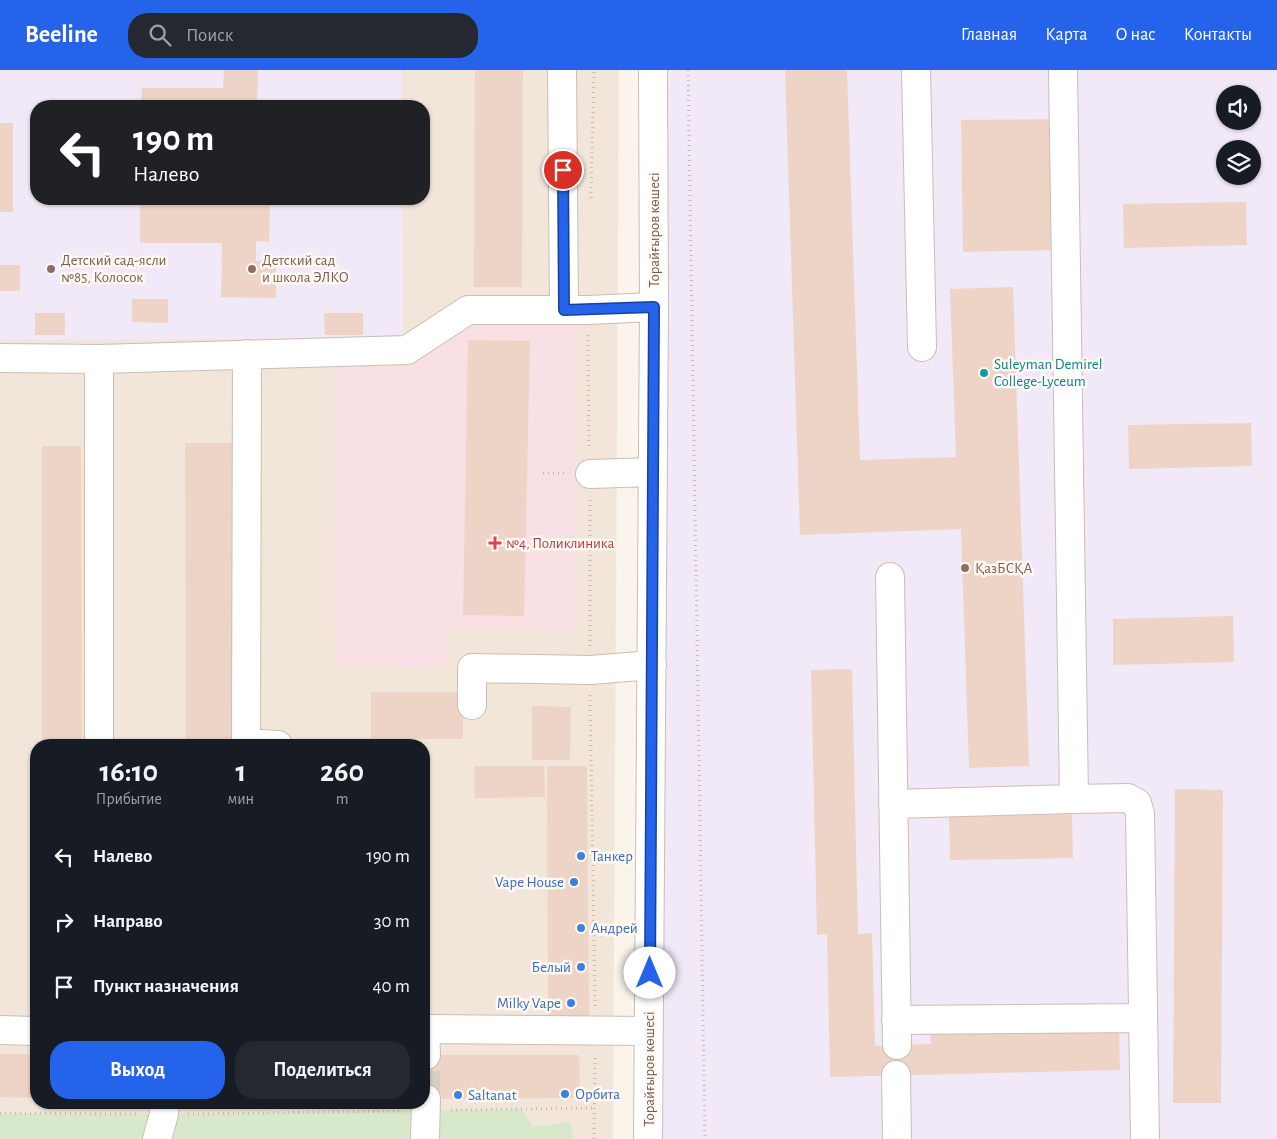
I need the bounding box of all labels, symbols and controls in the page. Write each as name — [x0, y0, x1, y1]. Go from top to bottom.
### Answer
search box — [128, 13, 478, 58]
icon: search — [146, 21, 174, 49]
text: Beeline — [25, 23, 98, 47]
text: Поиск — [186, 26, 233, 45]
text: Главная — [961, 26, 1017, 44]
text: Карта — [1045, 26, 1087, 44]
text: О нас — [1115, 26, 1156, 44]
text: Контакты — [1184, 26, 1252, 44]
map controls — [1216, 85, 1261, 185]
button: sound — [1216, 85, 1261, 130]
icon: left — [50, 120, 115, 185]
text: 190 m — [133, 122, 214, 157]
button: layers — [1216, 140, 1261, 185]
pin — [542, 149, 584, 191]
icon: arrive — [549, 156, 577, 184]
text: Налево — [133, 163, 199, 185]
street label: Торайғыров көшесі — [647, 172, 662, 288]
place label: Детский сад-ясли №85, Колосок — [61, 253, 167, 285]
place label: Детский сад и школа ЭЛКО — [262, 253, 349, 285]
marker: Детский сад-ясли №85, Колосок — [45, 263, 57, 275]
marker: Детский сад и школа ЭЛКО — [246, 263, 258, 275]
place label: Suleyman Demirel College-Lyceum — [994, 357, 1102, 389]
marker: Suleyman Demirel College-Lyceum — [978, 367, 990, 379]
marker: №4, Поликлиника — [488, 536, 502, 550]
place label: №4, Поликлиника — [506, 536, 614, 551]
place label: ҚазБСҚА — [975, 561, 1032, 576]
marker: ҚазБСҚА — [959, 562, 971, 574]
text: 16:10 — [99, 757, 158, 787]
text: 1 — [235, 757, 246, 787]
text: 260 — [320, 757, 364, 787]
text: Прибытие — [96, 791, 162, 807]
text: мин — [228, 791, 254, 807]
text: m — [336, 791, 348, 807]
icon: left — [50, 843, 78, 871]
text: Налево — [93, 847, 152, 866]
text: 190 m — [366, 847, 410, 866]
place label: Танкер — [591, 849, 633, 864]
marker: Танкер — [575, 850, 587, 862]
place label: Vape House — [495, 875, 564, 890]
marker: Vape House — [568, 876, 580, 888]
icon: right — [50, 908, 78, 936]
text: Направо — [93, 912, 163, 931]
text: 30 m — [374, 912, 410, 931]
place label: Андрей — [591, 921, 638, 936]
marker: Андрей — [575, 922, 587, 934]
position arrow — [623, 946, 675, 998]
place label: Белый — [532, 960, 571, 975]
marker: Белый — [575, 961, 587, 973]
icon: arrive — [50, 973, 78, 1001]
text: Пункт назначения — [93, 977, 239, 996]
text: 40 m — [372, 977, 410, 996]
place label: Milky Vape — [497, 996, 561, 1011]
marker: Milky Vape — [565, 997, 577, 1009]
street label: Торайғыров көшесі — [642, 1011, 657, 1127]
button: Выход — [50, 1041, 225, 1099]
button: Поделиться — [235, 1041, 410, 1099]
place label: Орбита — [575, 1087, 620, 1102]
place label: Saltanat — [468, 1088, 517, 1103]
marker: Орбита — [559, 1088, 571, 1100]
marker: Saltanat — [452, 1089, 464, 1101]

